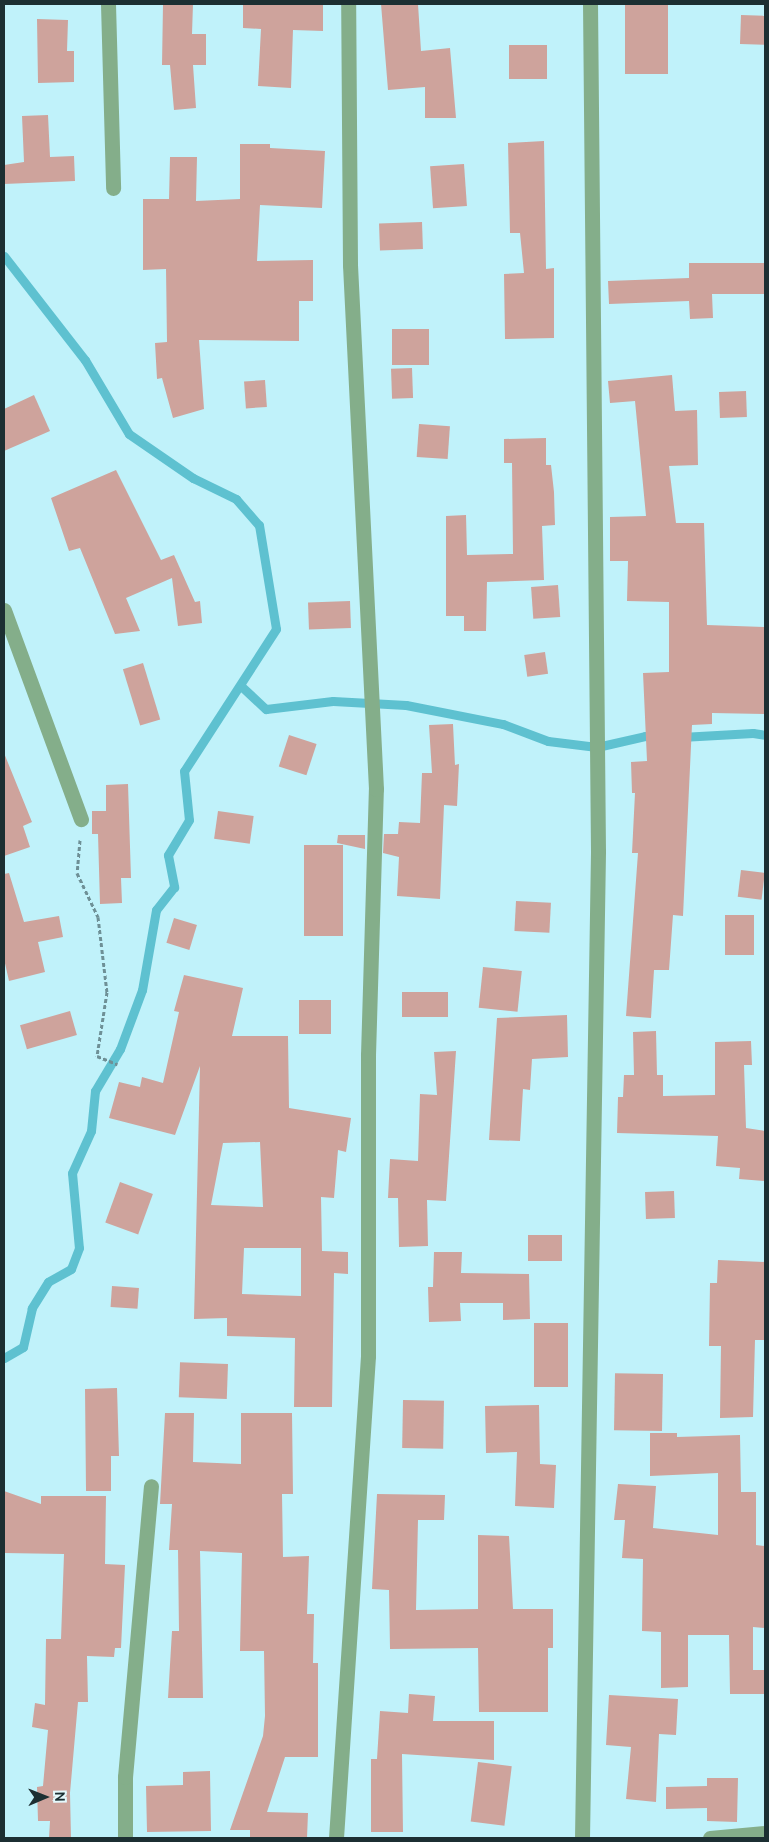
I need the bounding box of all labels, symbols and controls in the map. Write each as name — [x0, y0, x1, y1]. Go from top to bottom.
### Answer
north arrow — [20, 1772, 70, 1822]
text: N — [52, 1791, 68, 1802]

